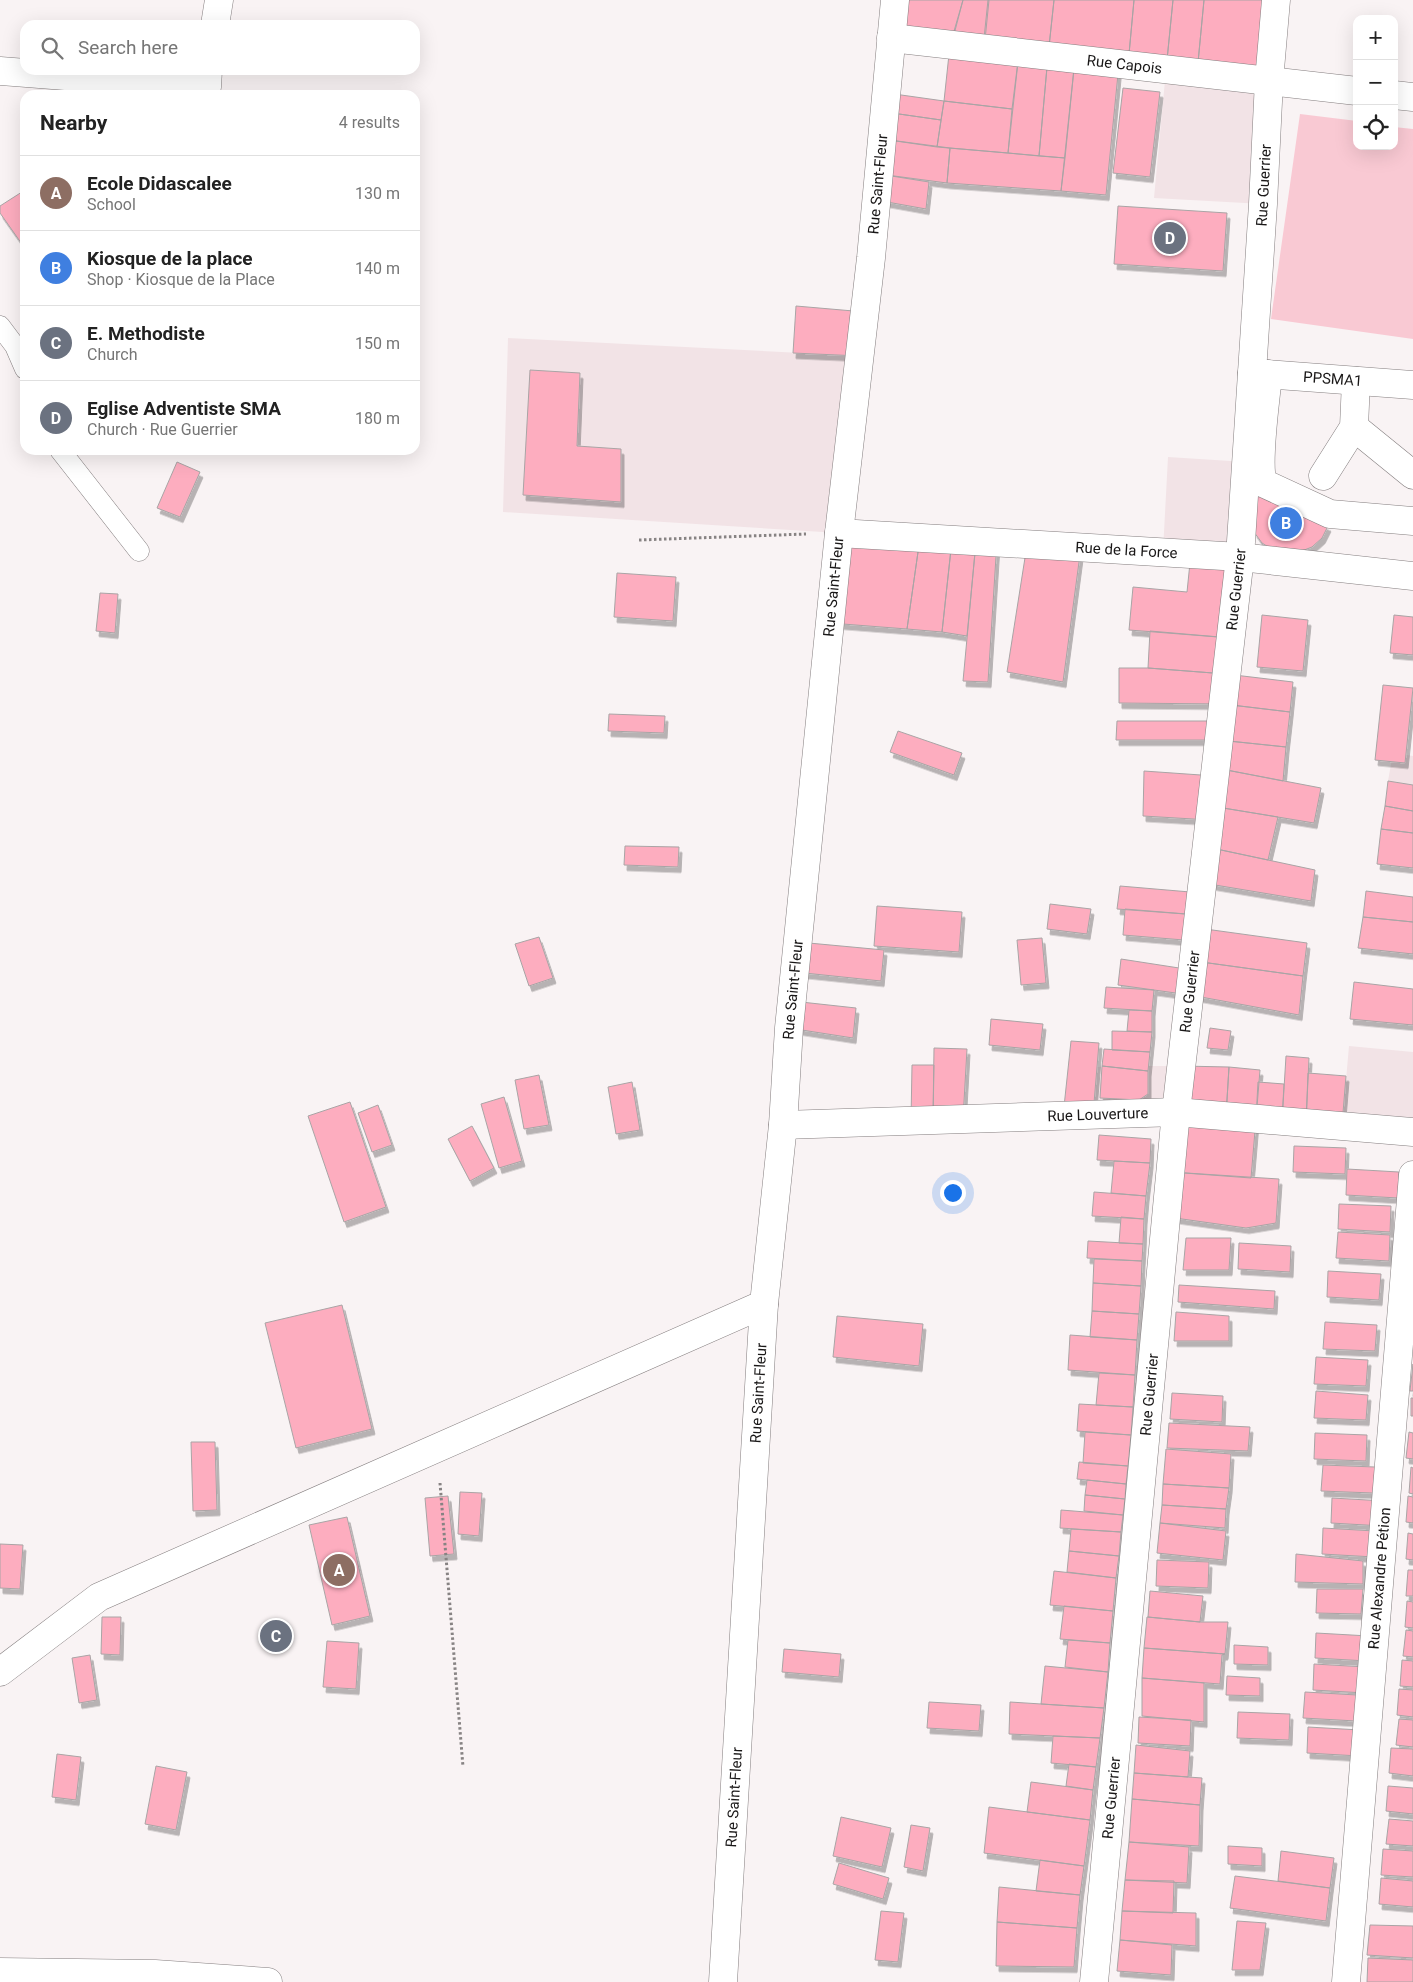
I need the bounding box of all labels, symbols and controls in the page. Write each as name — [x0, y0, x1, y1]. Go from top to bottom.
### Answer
map controls — [1353, 15, 1398, 150]
button: + — [1353, 15, 1398, 60]
search box — [20, 20, 420, 75]
icon: search — [38, 34, 66, 62]
text: Search here — [78, 36, 178, 59]
street label: Rue Capois — [1086, 51, 1163, 78]
button: − — [1353, 60, 1398, 105]
button: locate — [1353, 105, 1398, 150]
text: Nearby — [40, 111, 107, 135]
text: 4 results — [339, 113, 400, 132]
street label: Rue Saint-Fleur — [864, 133, 891, 235]
street label: Rue Guerrier — [1253, 144, 1275, 227]
text: Ecole Didascalee — [87, 172, 232, 195]
text: A — [51, 184, 61, 203]
text: 130 m — [355, 184, 400, 203]
text: School — [87, 195, 136, 214]
pin: D — [1154, 219, 1186, 257]
text: Kiosque de la place — [87, 247, 253, 270]
text: B — [51, 259, 61, 278]
text: 140 m — [355, 259, 400, 278]
text: Shop · Kiosque de la Place — [87, 270, 275, 289]
text: E. Methodiste — [87, 322, 205, 345]
text: C — [51, 334, 61, 353]
text: 150 m — [355, 334, 400, 353]
text: Church — [87, 345, 138, 364]
street label: PPSMA1 — [1303, 368, 1363, 390]
text: Eglise Adventiste SMA — [87, 397, 281, 420]
text: D — [51, 409, 61, 428]
text: 180 m — [355, 409, 400, 428]
text: Church · Rue Guerrier — [87, 420, 238, 439]
pin: B — [1270, 504, 1302, 542]
street label: Rue Saint-Fleur — [820, 536, 848, 638]
street label: Rue de la Force — [1075, 538, 1178, 562]
street label: Rue Guerrier — [1223, 548, 1250, 631]
street label: Rue Saint-Fleur — [779, 939, 807, 1040]
street label: Rue Guerrier — [1176, 950, 1204, 1034]
street label: Rue Louverture — [1047, 1104, 1149, 1125]
your location — [940, 1180, 966, 1206]
street label: Rue Saint-Fleur — [747, 1342, 771, 1444]
street label: Rue Guerrier — [1137, 1353, 1162, 1437]
street label: Rue Alexandre Pétion — [1365, 1507, 1394, 1650]
pin: A — [323, 1551, 355, 1589]
pin: C — [260, 1617, 292, 1655]
street label: Rue Saint-Fleur — [722, 1747, 746, 1848]
street label: Rue Guerrier — [1099, 1756, 1124, 1840]

